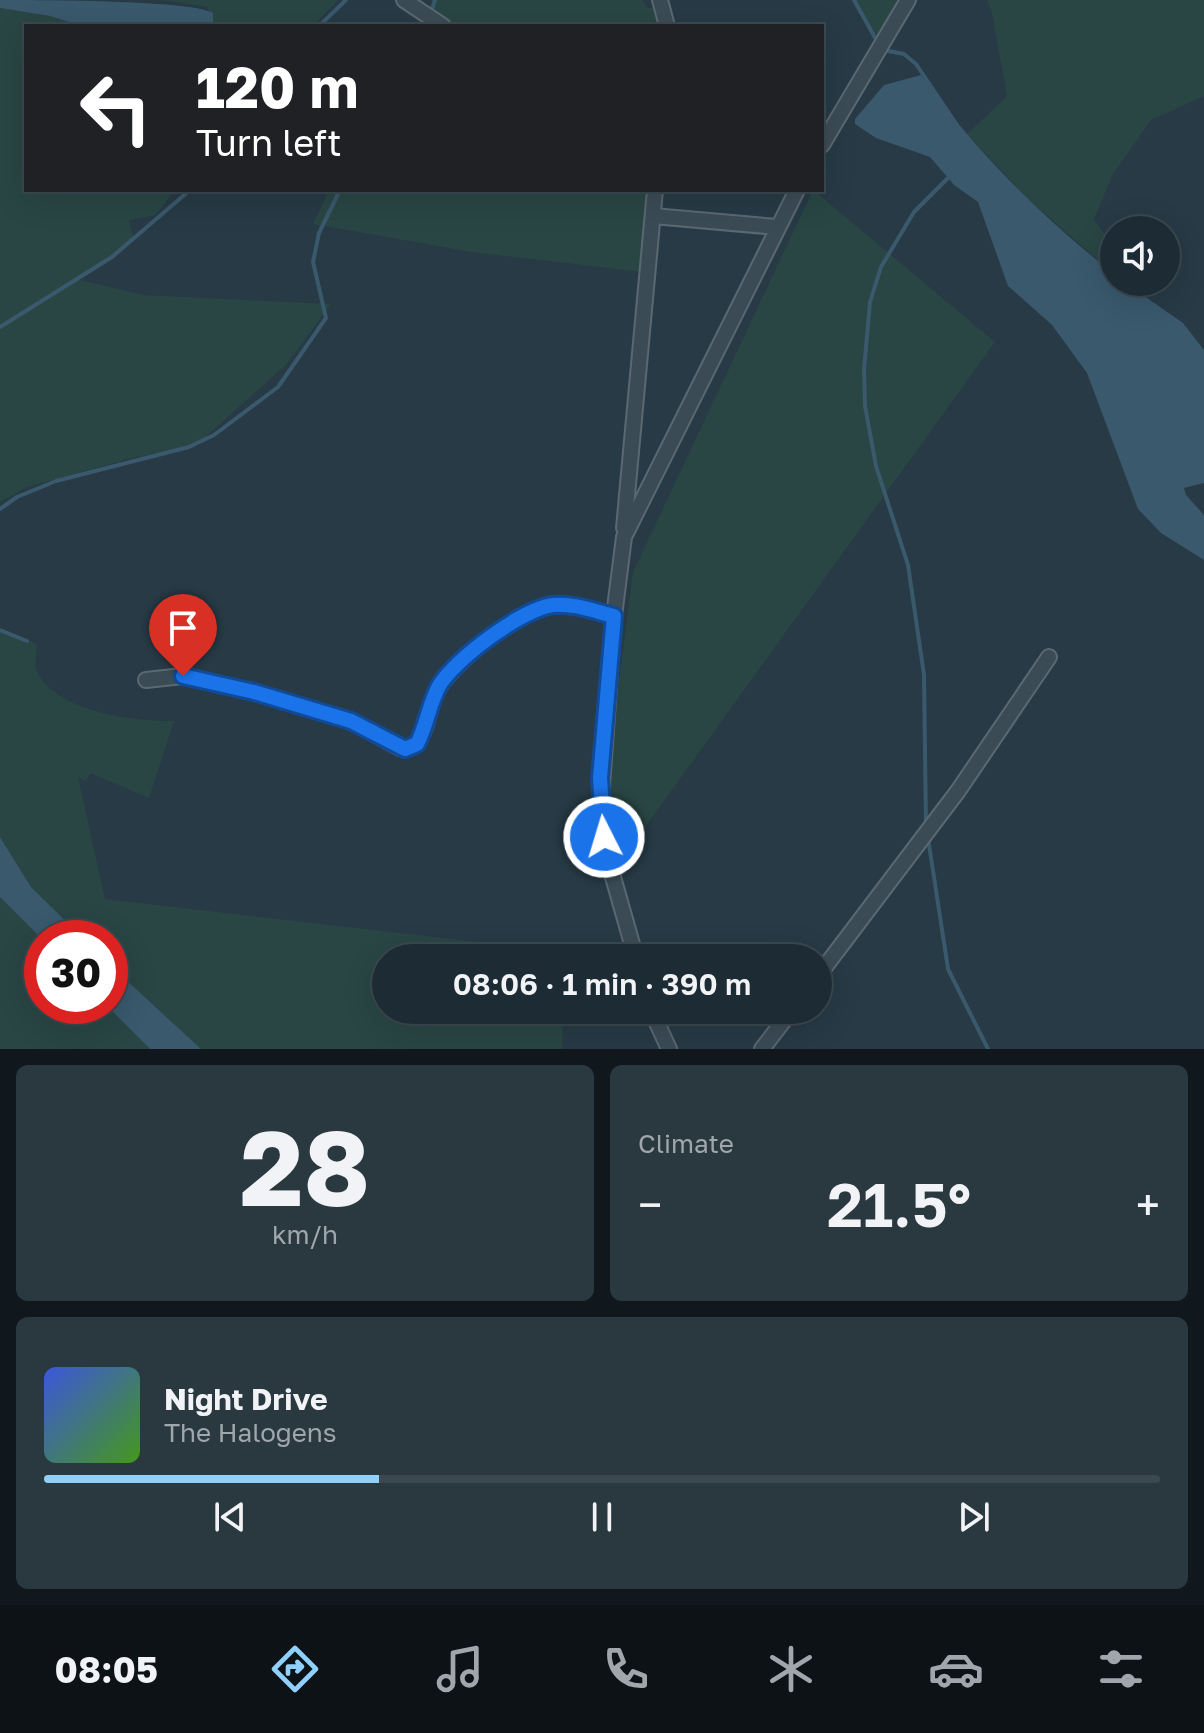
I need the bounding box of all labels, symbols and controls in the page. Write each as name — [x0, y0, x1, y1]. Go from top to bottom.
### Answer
text: 120 m — [196, 53, 358, 120]
icon: left — [64, 56, 168, 160]
text: Turn left — [196, 121, 342, 164]
map controls — [1100, 216, 1180, 296]
button: sound — [1100, 216, 1180, 296]
pin — [149, 594, 217, 676]
icon: arrive — [161, 606, 205, 650]
position arrow — [562, 795, 646, 879]
speed limit sign: 30 — [24, 920, 128, 1024]
text: 08:06 · 1 min · 390 m — [453, 966, 751, 1002]
text: 28 — [240, 1104, 370, 1229]
text: Climate — [638, 1128, 734, 1159]
text: 21.5° — [827, 1168, 971, 1240]
text: − — [638, 1178, 662, 1231]
text: + — [1136, 1178, 1160, 1231]
text: km/h — [272, 1219, 338, 1250]
text: Night Drive — [164, 1381, 328, 1417]
text: The Halogens — [164, 1417, 337, 1448]
icon: previous — [208, 1495, 252, 1539]
icon: pause — [580, 1495, 624, 1539]
icon: next — [952, 1495, 996, 1539]
icon: directions — [267, 1641, 323, 1697]
icon: music — [432, 1641, 488, 1697]
icon: phone — [598, 1641, 654, 1697]
icon: climate — [763, 1641, 819, 1697]
icon: car — [928, 1641, 984, 1697]
icon: filters — [1093, 1641, 1149, 1697]
text: 08:05 — [55, 1648, 158, 1691]

